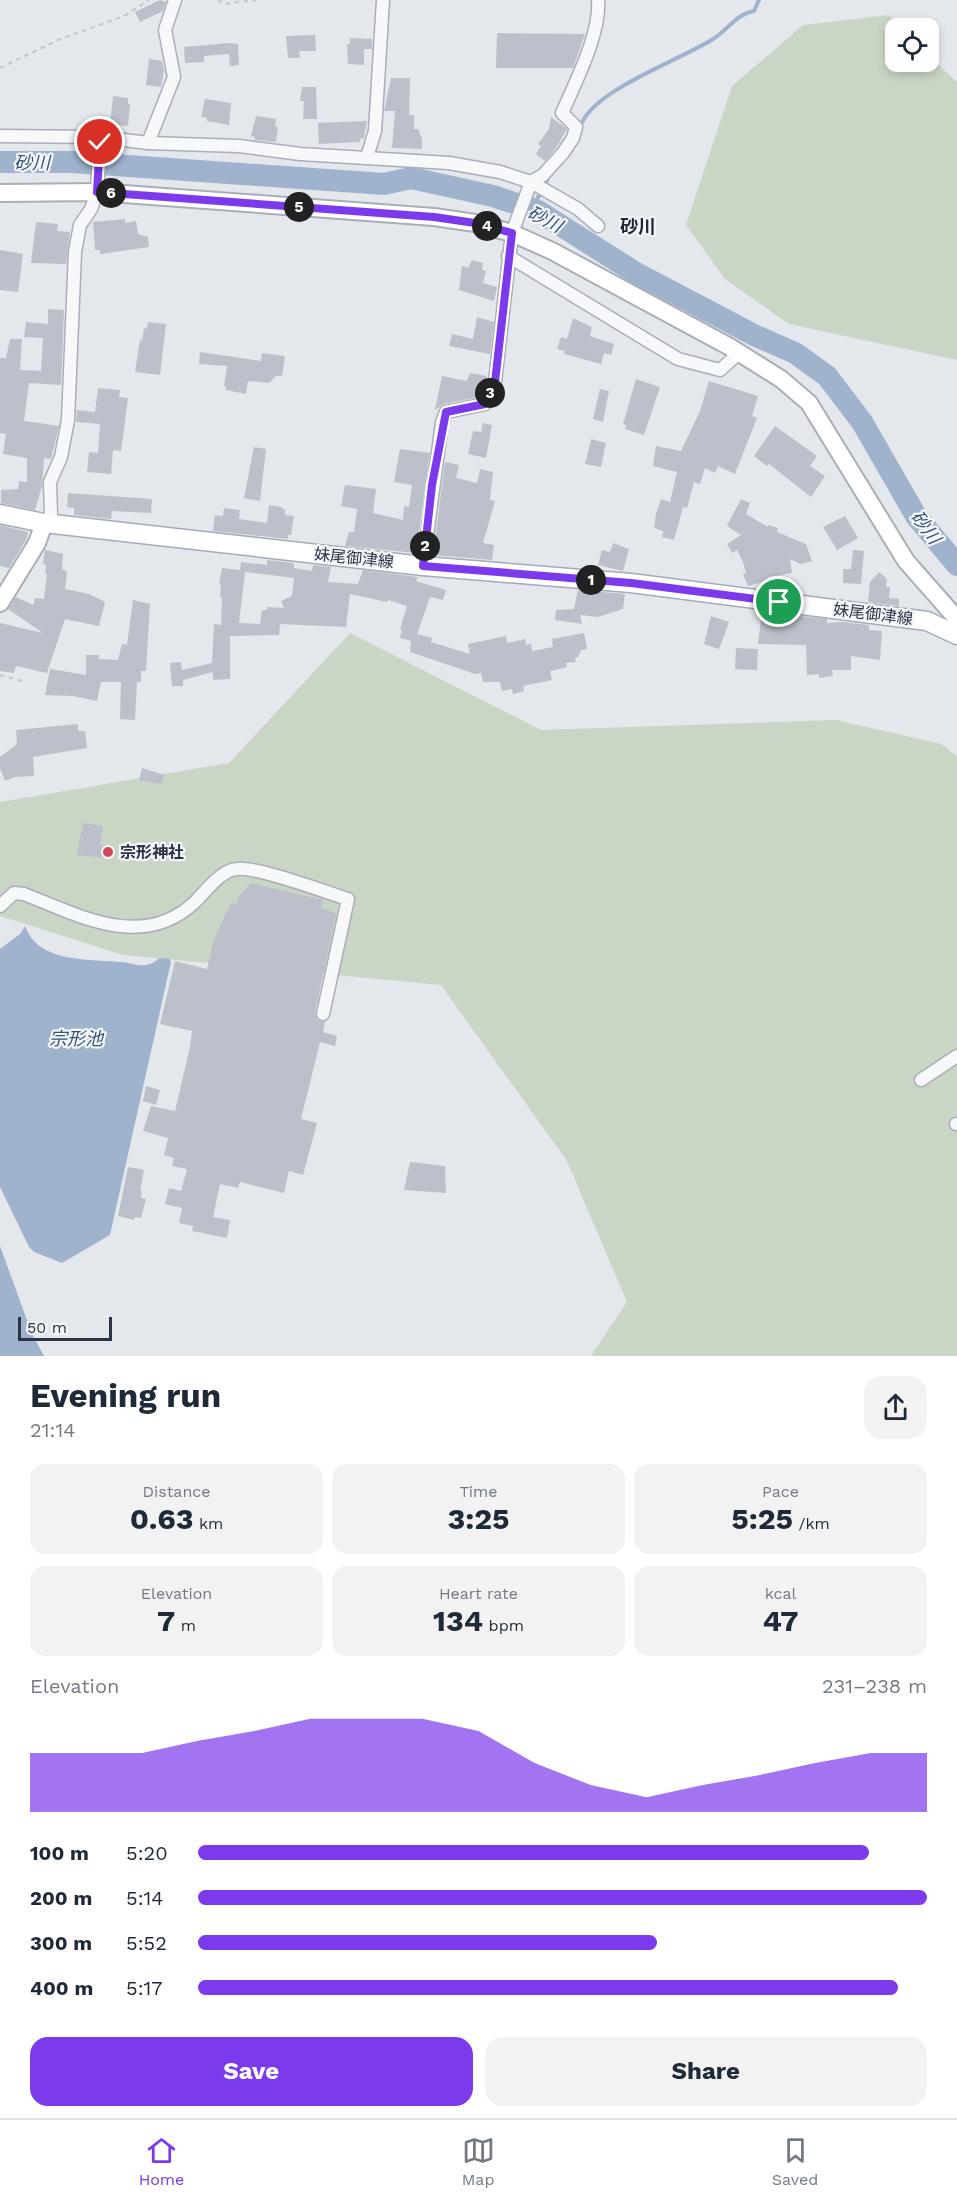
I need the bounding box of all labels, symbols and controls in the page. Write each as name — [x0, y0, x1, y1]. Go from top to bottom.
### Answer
map controls — [885, 18, 939, 72]
button: locate — [885, 18, 939, 72]
pin — [74, 116, 125, 167]
icon: check — [83, 125, 116, 158]
water label: 砂川 — [14, 152, 52, 173]
pin: 6 — [96, 178, 126, 208]
text: 6 — [106, 183, 116, 202]
pin: 5 — [284, 192, 314, 222]
text: 5 — [294, 197, 304, 216]
water label: 砂川 — [524, 201, 568, 237]
pin: 4 — [472, 211, 502, 241]
text: 4 — [482, 216, 492, 235]
district label: 砂川 — [620, 216, 656, 237]
pin: 3 — [475, 378, 505, 408]
text: 3 — [485, 383, 495, 402]
water label: 砂川 — [907, 506, 946, 549]
pin: 2 — [410, 531, 440, 561]
text: 2 — [420, 536, 430, 555]
street label: 妹尾御津線 — [313, 544, 395, 572]
pin: 1 — [576, 565, 606, 595]
text: 1 — [588, 570, 594, 589]
pin — [753, 576, 804, 627]
icon: arrive — [762, 585, 795, 618]
street label: 妹尾御津線 — [832, 600, 914, 628]
place label: 宗形神社 — [120, 843, 184, 862]
marker: 宗形神社 — [101, 845, 115, 859]
water label: 宗形池 — [49, 1028, 105, 1049]
scale bar — [18, 1314, 112, 1342]
text: 50 m — [27, 1318, 67, 1337]
text: Evening run — [30, 1376, 221, 1415]
button: share — [864, 1376, 927, 1439]
text: 21:14 — [30, 1418, 75, 1442]
text: Distance — [142, 1482, 211, 1501]
text: Time — [459, 1482, 498, 1501]
text: Pace — [762, 1482, 799, 1501]
text: 0.63 — [130, 1501, 194, 1536]
text: 3:25 — [447, 1501, 510, 1536]
text: 5:25 — [731, 1501, 793, 1536]
text: km — [194, 1514, 223, 1533]
text: /km — [793, 1514, 830, 1533]
text: Elevation — [141, 1584, 212, 1603]
text: Heart rate — [439, 1584, 518, 1603]
text: kcal — [765, 1584, 796, 1603]
text: 7 — [157, 1603, 175, 1638]
text: 134 — [433, 1603, 483, 1638]
text: 47 — [762, 1603, 799, 1638]
text: m — [175, 1616, 196, 1635]
text: bpm — [483, 1616, 524, 1635]
text: Elevation — [30, 1674, 119, 1698]
text: 231–238 m — [822, 1674, 927, 1698]
text: 100 m — [30, 1841, 89, 1865]
text: 5:20 — [126, 1841, 168, 1865]
text: 200 m — [30, 1886, 92, 1910]
text: 5:14 — [126, 1886, 164, 1910]
text: 300 m — [30, 1931, 92, 1955]
text: 5:52 — [126, 1931, 167, 1955]
text: 400 m — [30, 1976, 93, 2000]
text: 5:17 — [126, 1976, 163, 2000]
button: Save — [30, 2037, 473, 2106]
button: Share — [485, 2037, 927, 2106]
tab: Home — [139, 2134, 184, 2189]
tab: Map — [462, 2134, 495, 2189]
tab: Saved — [772, 2134, 818, 2189]

